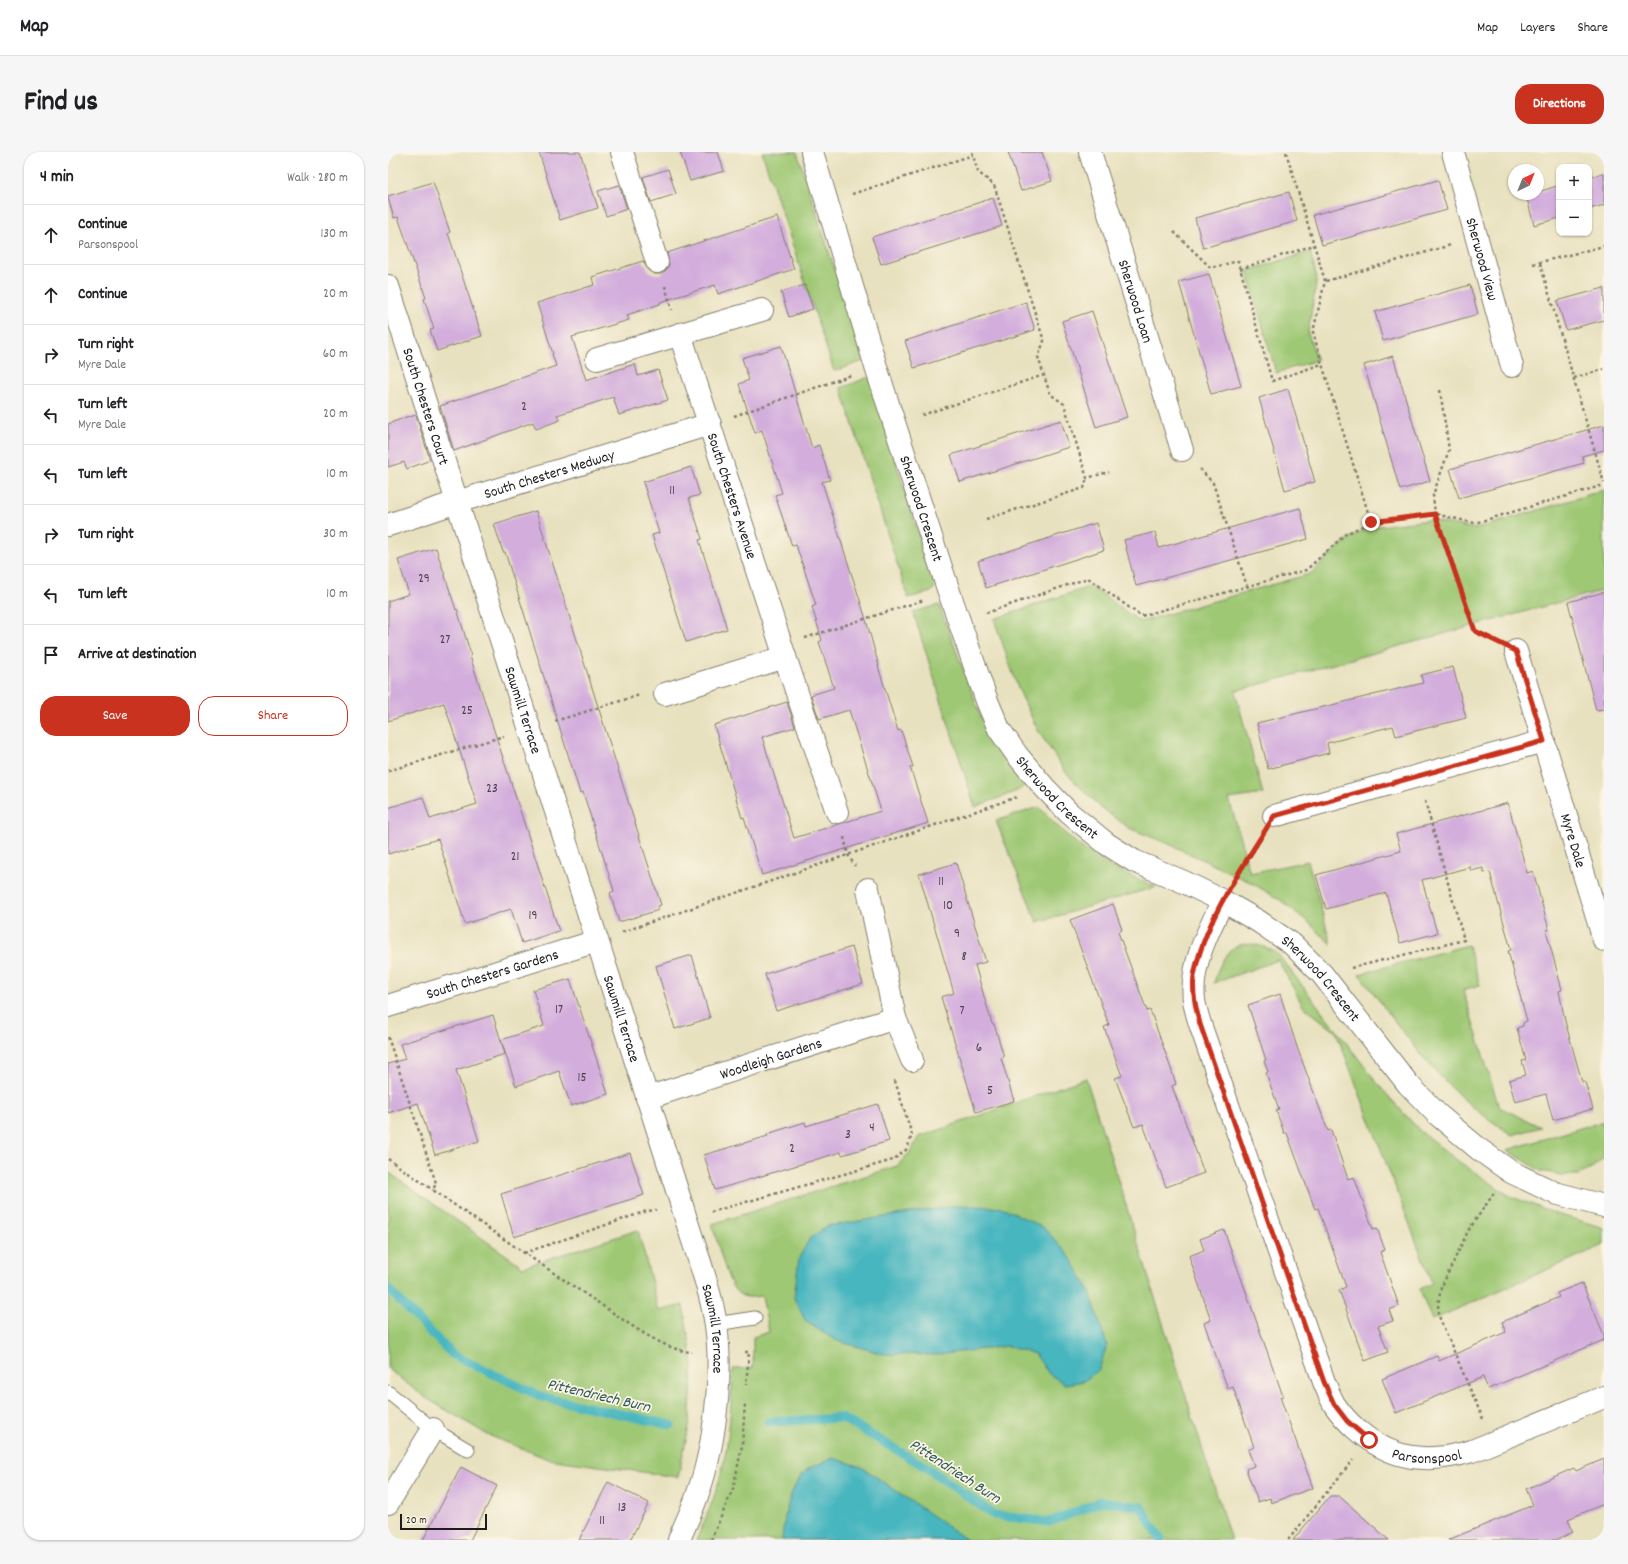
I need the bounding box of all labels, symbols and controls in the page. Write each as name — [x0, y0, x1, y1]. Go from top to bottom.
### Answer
text: Map — [20, 14, 49, 41]
text: Map — [1477, 18, 1498, 38]
text: Layers — [1520, 18, 1555, 38]
text: Share — [1577, 18, 1608, 38]
text: Find us — [24, 84, 98, 124]
button: Directions — [1515, 84, 1604, 124]
north arrow — [1508, 164, 1544, 200]
map controls — [1556, 164, 1592, 236]
button: + — [1556, 164, 1592, 200]
text: 4 min — [40, 166, 74, 190]
text: Walk · 280 m — [287, 169, 348, 188]
button: − — [1556, 200, 1592, 236]
text: Continue — [78, 214, 127, 236]
street label: Sherwood View — [1459, 215, 1503, 304]
icon: ahead — [40, 224, 62, 246]
text: 130 m — [320, 225, 348, 244]
text: Parsonspool — [78, 236, 138, 255]
street label: Sherwood Loan — [1111, 257, 1157, 346]
icon: ahead — [40, 284, 62, 306]
text: Continue — [78, 284, 127, 306]
text: 20 m — [323, 285, 348, 304]
text: Turn right — [78, 334, 134, 356]
icon: right — [40, 344, 62, 366]
text: 60 m — [323, 345, 348, 364]
street label: South Chesters Court — [395, 345, 454, 469]
text: Myre Dale — [78, 356, 126, 375]
text: Turn left — [78, 394, 127, 416]
house number: 2 — [521, 398, 527, 417]
icon: left — [40, 404, 62, 426]
text: 20 m — [323, 405, 348, 424]
text: Myre Dale — [78, 416, 126, 435]
street label: South Chesters Avenue — [700, 430, 762, 563]
street label: South Chesters Medway — [482, 445, 619, 506]
street label: Sherwood Crescent — [893, 453, 948, 565]
icon: left — [40, 464, 62, 486]
text: Turn left — [78, 464, 127, 486]
text: 10 m — [326, 465, 348, 484]
house number: 11 — [669, 482, 675, 501]
route end — [1362, 513, 1380, 531]
icon: right — [40, 524, 62, 546]
text: Turn right — [78, 524, 134, 546]
text: 30 m — [323, 525, 348, 544]
house number: 29 — [418, 570, 430, 589]
icon: left — [40, 584, 62, 606]
text: Turn left — [78, 584, 127, 606]
text: 10 m — [326, 585, 348, 604]
house number: 27 — [440, 631, 450, 650]
icon: arrive — [40, 644, 62, 666]
text: Arrive at destination — [78, 644, 196, 666]
street label: Sawmill Terrace — [497, 664, 546, 757]
button: Save — [40, 696, 190, 736]
button: Share — [198, 696, 348, 736]
house number: 25 — [461, 702, 473, 721]
street label: Sherwood Crescent — [1009, 752, 1103, 846]
house number: 23 — [486, 780, 498, 799]
street label: Myre Dale — [1553, 811, 1590, 871]
house number: 21 — [511, 848, 519, 867]
house number: 11 — [938, 873, 944, 892]
house number: 10 — [943, 897, 953, 916]
house number: 19 — [529, 907, 537, 926]
house number: 9 — [954, 925, 960, 944]
street label: Sherwood Crescent — [1276, 931, 1365, 1028]
street label: South Chesters Gardens — [424, 945, 562, 1006]
house number: 8 — [961, 948, 967, 967]
street label: Sawmill Terrace — [596, 973, 645, 1066]
house number: 17 — [555, 1001, 563, 1020]
house number: 7 — [960, 1002, 965, 1021]
street label: Woodleigh Gardens — [718, 1033, 825, 1087]
house number: 6 — [976, 1039, 982, 1058]
house number: 15 — [578, 1069, 586, 1088]
house number: 5 — [987, 1082, 993, 1101]
house number: 4 — [869, 1119, 875, 1138]
house number: 3 — [845, 1126, 851, 1145]
house number: 2 — [789, 1140, 795, 1159]
street label: Sawmill Terrace — [694, 1282, 728, 1374]
water label: Pittendriech Burn — [545, 1373, 653, 1420]
route start — [1360, 1431, 1378, 1449]
water label: Pittendriech Burn — [904, 1434, 1005, 1511]
street label: Parsonspool — [1388, 1443, 1464, 1471]
house number: 13 — [618, 1499, 626, 1518]
scale bar — [400, 1512, 487, 1531]
house number: 11 — [599, 1512, 605, 1531]
text: 20 m — [406, 1513, 427, 1529]

